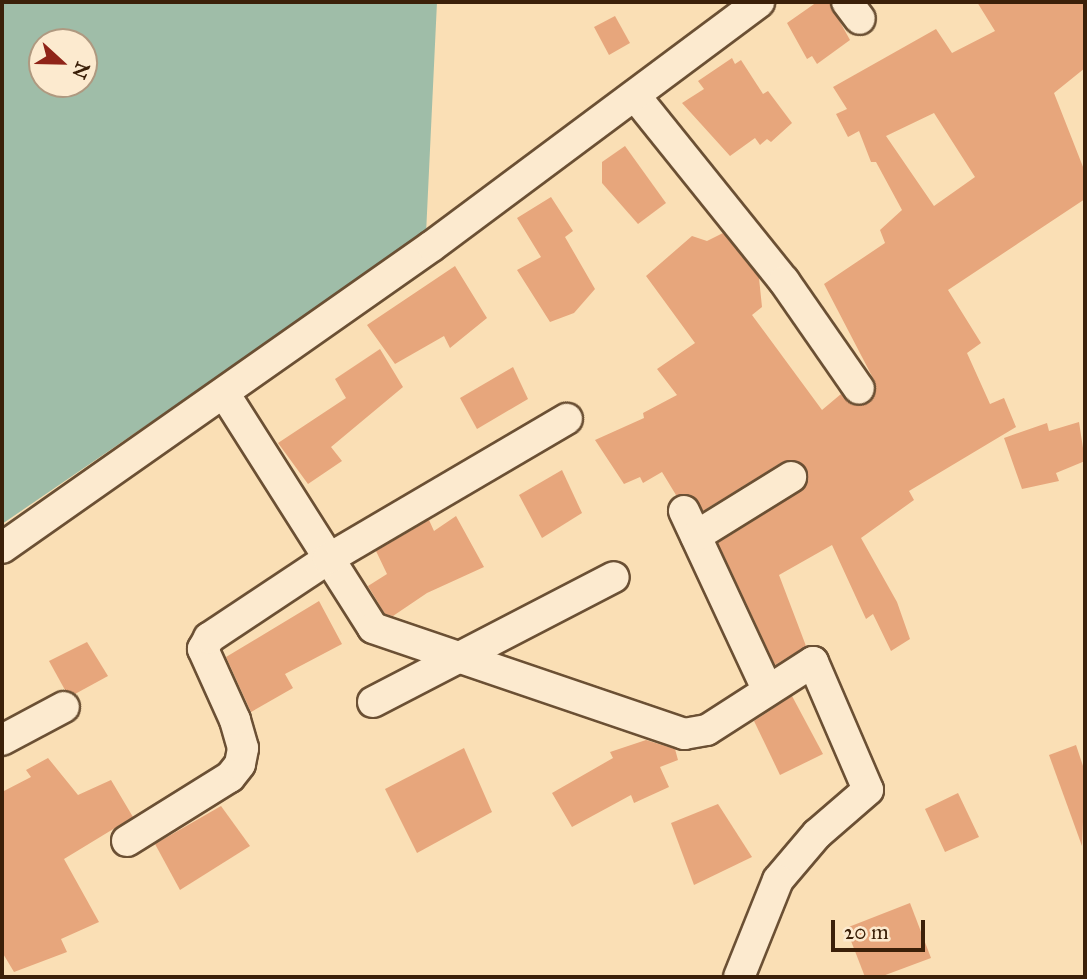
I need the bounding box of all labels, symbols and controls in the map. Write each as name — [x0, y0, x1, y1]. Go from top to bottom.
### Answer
north arrow — [28, 28, 98, 98]
text: N — [67, 59, 95, 82]
scale bar — [835, 906, 930, 950]
text: 20 m — [844, 919, 889, 945]

